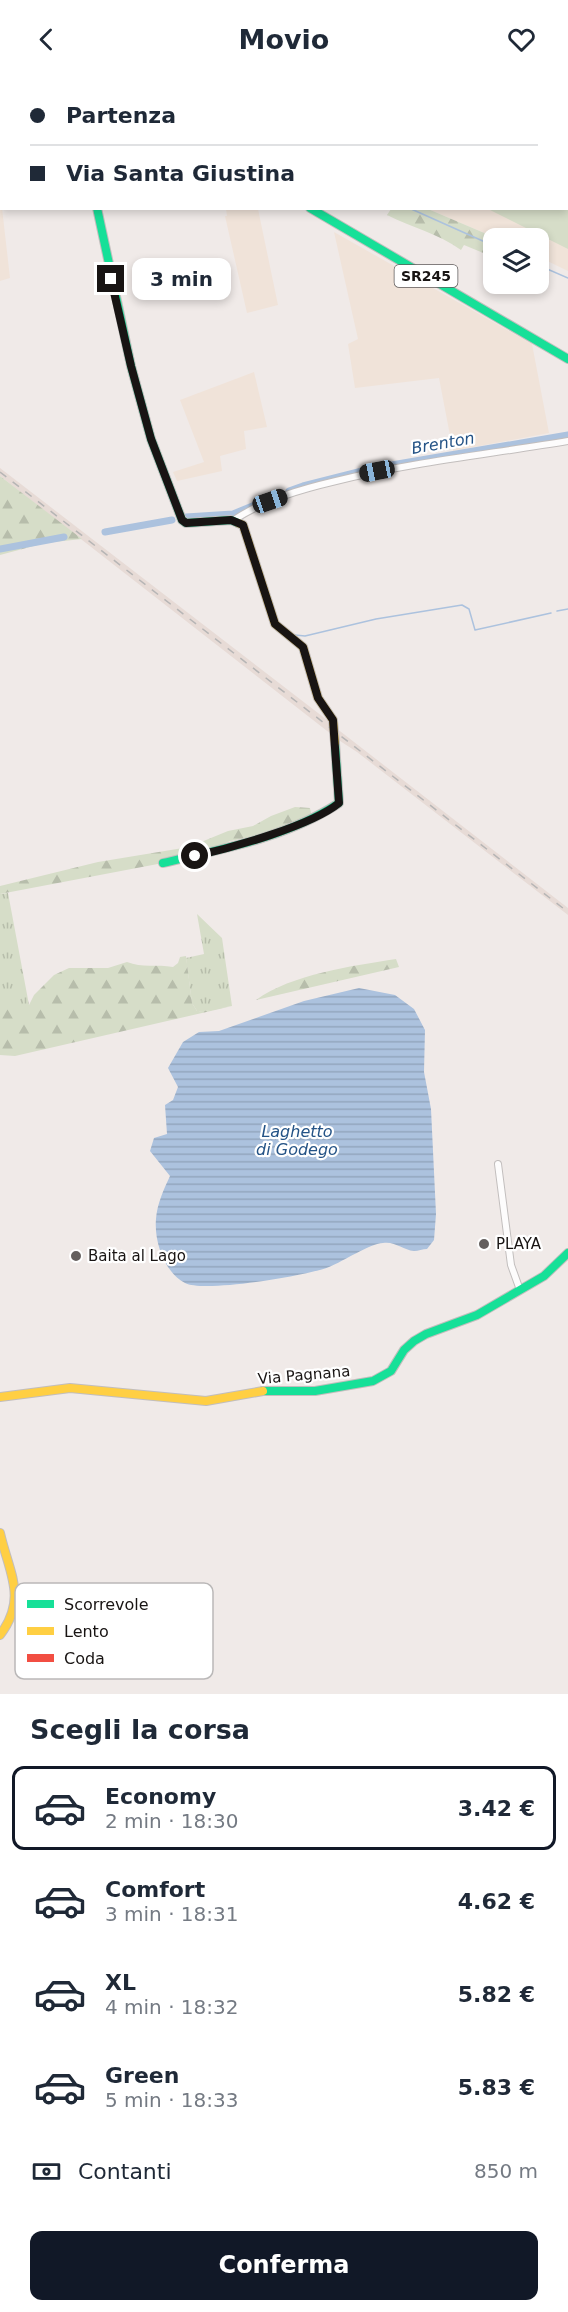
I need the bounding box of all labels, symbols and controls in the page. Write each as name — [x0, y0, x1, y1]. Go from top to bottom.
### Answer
icon: back — [30, 23, 63, 56]
icon: heart — [505, 23, 538, 56]
text: Movio — [239, 24, 329, 55]
text: Partenza — [66, 103, 176, 128]
text: Via Santa Giustina — [66, 161, 295, 186]
map controls — [483, 228, 549, 294]
button: layers — [483, 228, 549, 294]
callout: 3 min — [132, 258, 231, 300]
route end — [97, 265, 124, 292]
road number: SR245 — [394, 265, 458, 287]
text: 3 min — [150, 267, 213, 291]
water label: Brenton — [410, 428, 476, 458]
car — [358, 459, 396, 483]
car — [250, 487, 290, 515]
route start — [181, 842, 208, 869]
water label: Laghetto di Godego — [256, 1122, 338, 1159]
place label: PLAYA — [496, 1235, 542, 1253]
marker: PLAYA — [477, 1237, 491, 1251]
place label: Baita al Lago — [88, 1247, 186, 1265]
marker: Baita al Lago — [69, 1249, 83, 1263]
street label: Via Pagnana — [257, 1362, 351, 1388]
legend — [15, 1583, 213, 1679]
text: Scorrevole — [64, 1595, 149, 1614]
text: Lento — [64, 1622, 109, 1641]
text: Coda — [64, 1649, 105, 1668]
text: Scegli la corsa — [30, 1714, 250, 1745]
icon: car — [33, 1781, 87, 1835]
text: Economy — [105, 1784, 216, 1809]
text: 3.42 € — [458, 1796, 535, 1821]
text: 2 min · 18:30 — [105, 1809, 239, 1833]
icon: car — [33, 1874, 87, 1928]
text: Comfort — [105, 1877, 205, 1902]
text: 4.62 € — [458, 1889, 535, 1914]
text: 3 min · 18:31 — [105, 1902, 239, 1926]
icon: car — [33, 1967, 87, 2021]
text: XL — [105, 1970, 136, 1995]
text: 5.82 € — [458, 1982, 535, 2007]
text: 4 min · 18:32 — [105, 1995, 239, 2019]
icon: car — [33, 2060, 87, 2114]
text: Green — [105, 2063, 179, 2088]
text: 5.83 € — [458, 2075, 535, 2100]
text: 5 min · 18:33 — [105, 2088, 239, 2112]
icon: cash — [30, 2155, 63, 2188]
text: Contanti — [78, 2159, 172, 2184]
text: 850 m — [474, 2159, 538, 2183]
button: Conferma — [30, 2231, 538, 2300]

